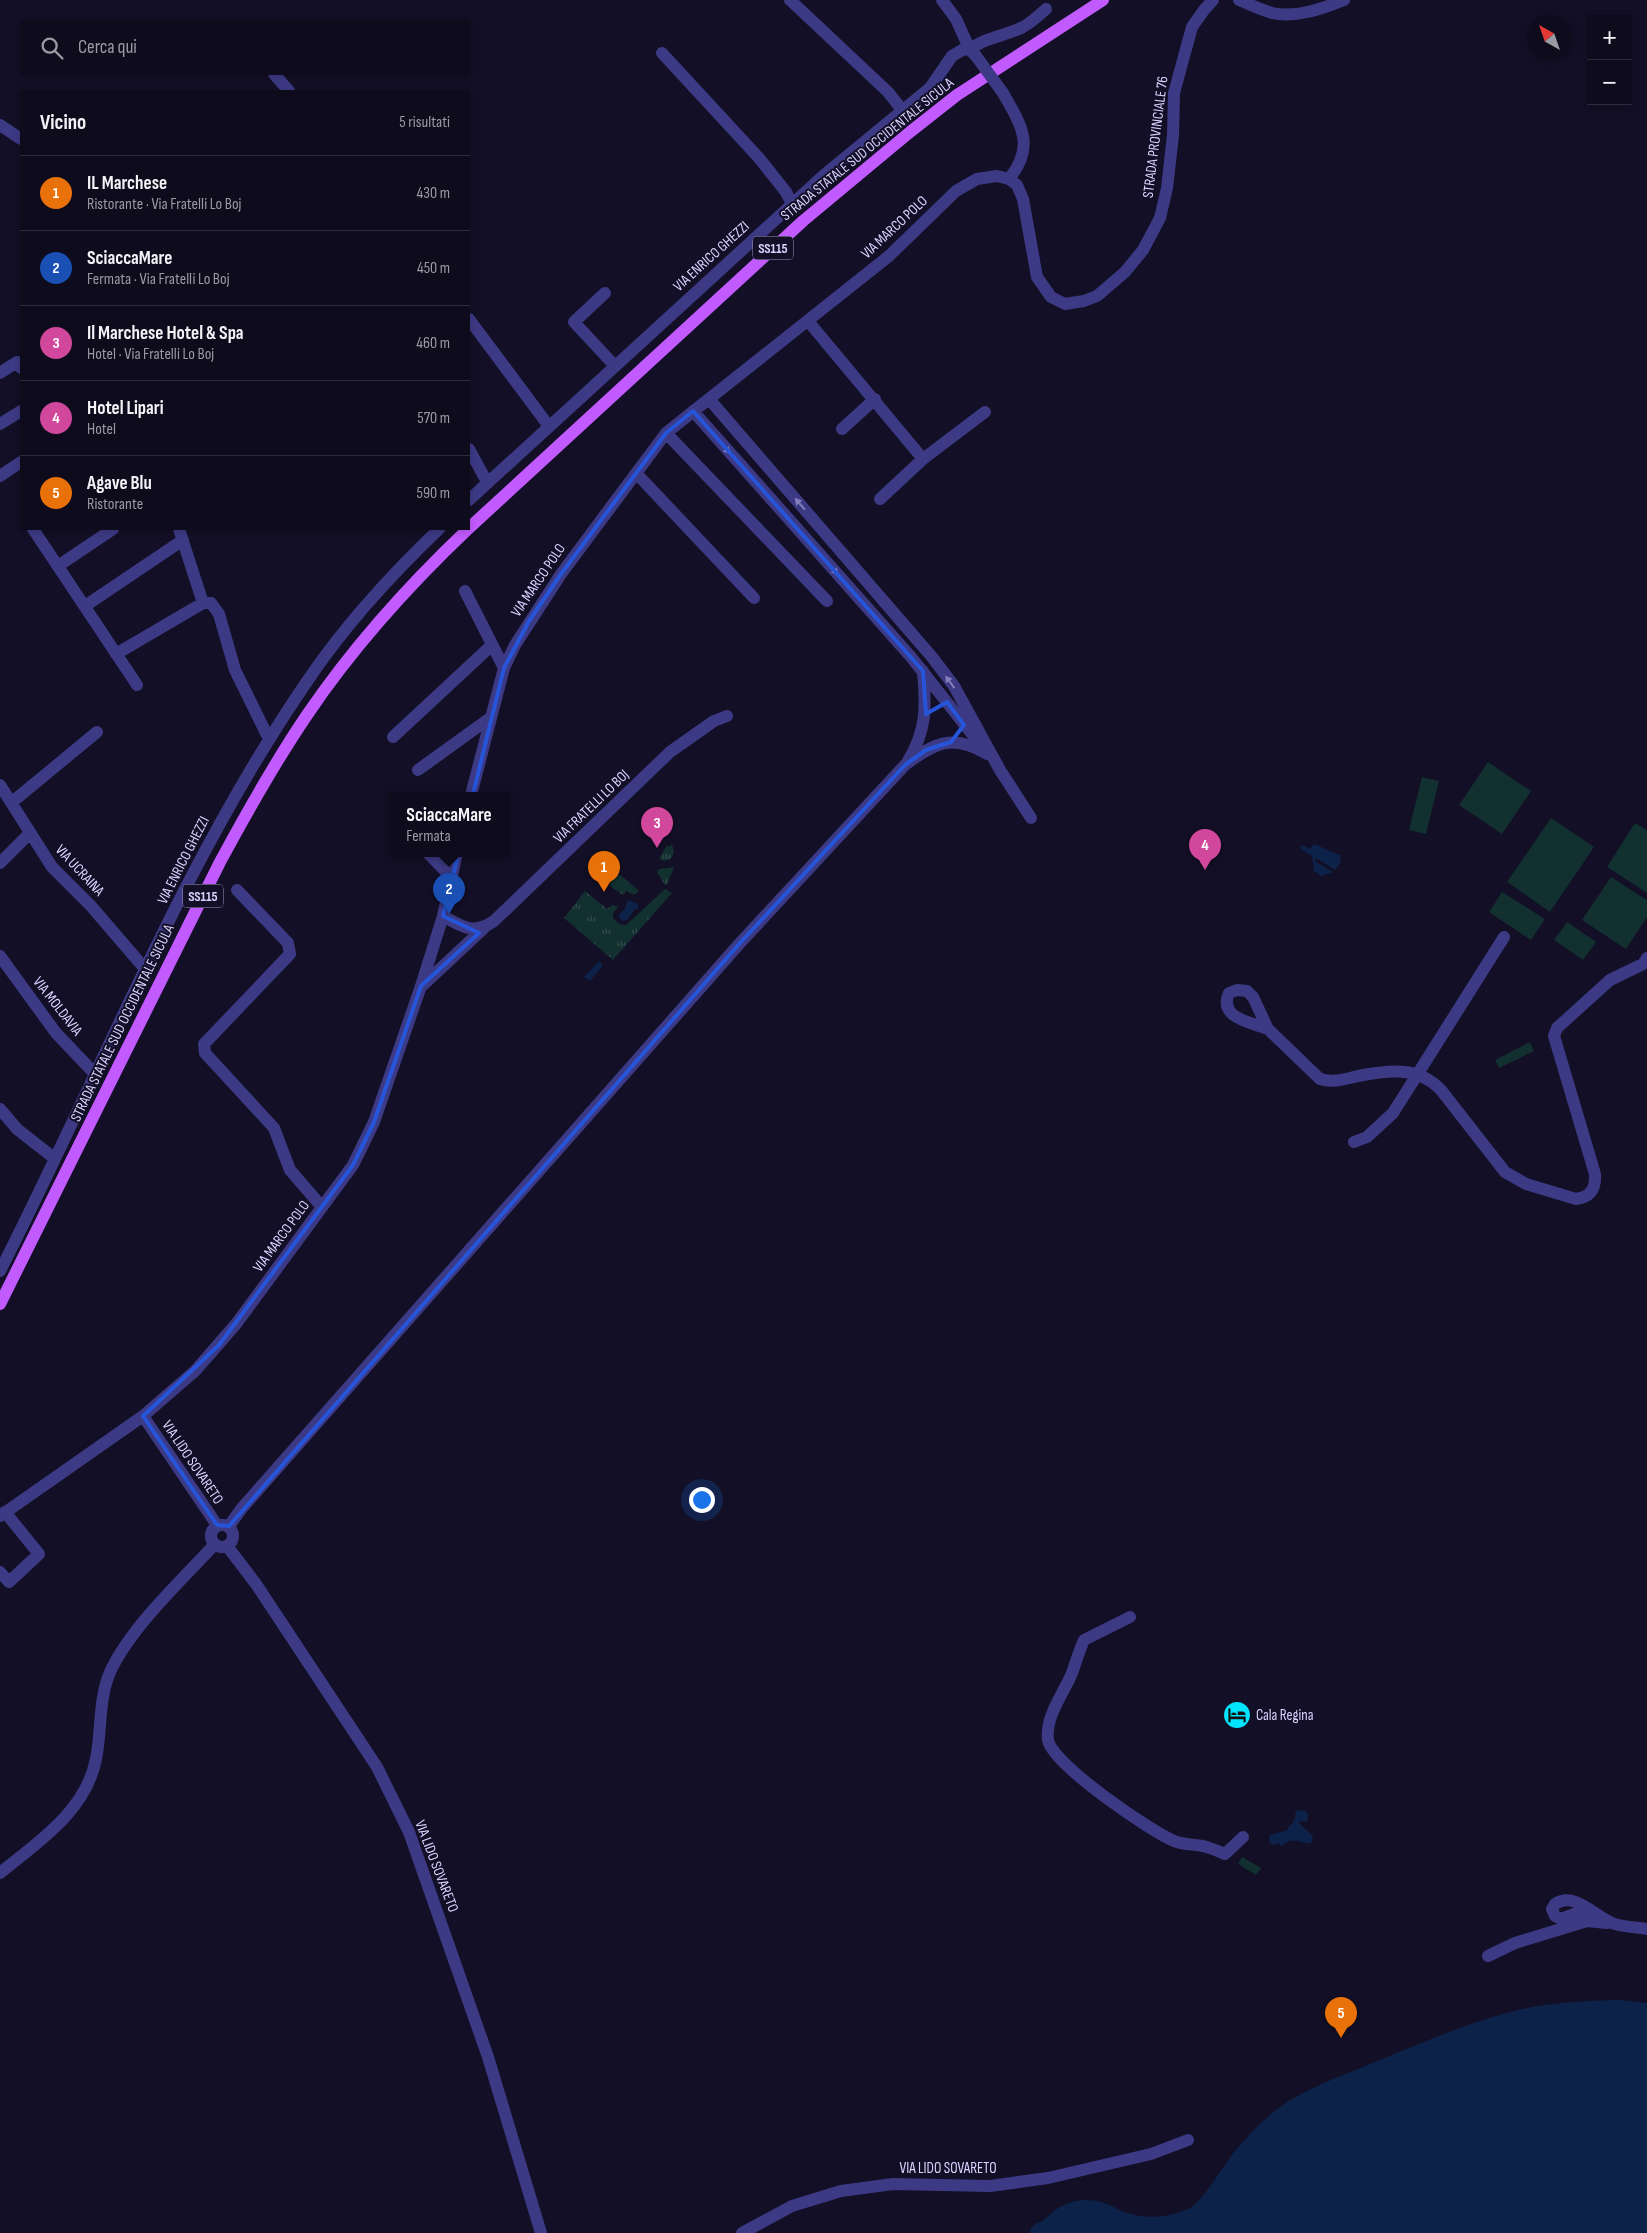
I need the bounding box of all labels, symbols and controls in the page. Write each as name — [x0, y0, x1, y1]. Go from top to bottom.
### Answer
north arrow — [1527, 15, 1572, 60]
map controls — [1587, 15, 1632, 105]
button: + — [1587, 15, 1632, 60]
search box — [20, 20, 470, 75]
icon: search — [38, 34, 66, 62]
text: Cerca qui — [78, 36, 137, 59]
button: − — [1587, 60, 1632, 105]
street label: STRADA STATALE SUD OCCIDENTALE SICULA — [777, 73, 958, 225]
street label: STRADA PROVINCIALE 76 — [1139, 75, 1172, 199]
text: Vicino — [40, 110, 86, 135]
text: 5 risultati — [399, 113, 450, 132]
text: IL Marchese — [87, 172, 167, 195]
text: 1 — [53, 184, 59, 203]
text: 430 m — [417, 184, 450, 203]
street label: VIA MARCO POLO — [857, 192, 932, 263]
text: Ristorante · Via Fratelli Lo Boj — [87, 195, 241, 214]
street label: VIA ENRICO GHEZZI — [669, 217, 753, 296]
road number: SS115 — [753, 237, 793, 260]
text: SciaccaMare — [87, 247, 172, 270]
text: 2 — [52, 259, 60, 278]
text: 450 m — [417, 259, 450, 278]
text: Fermata · Via Fratelli Lo Boj — [87, 270, 230, 289]
text: Il Marchese Hotel & Spa — [87, 322, 244, 345]
text: 3 — [52, 334, 60, 353]
text: 460 m — [416, 334, 450, 353]
text: Hotel · Via Fratelli Lo Boj — [87, 345, 214, 364]
text: Hotel Lipari — [87, 397, 164, 420]
text: 4 — [52, 409, 60, 428]
text: 570 m — [417, 409, 450, 428]
text: Hotel — [87, 420, 116, 439]
one-way arrow — [719, 441, 731, 453]
text: Agave Blu — [87, 472, 152, 495]
text: 5 — [52, 484, 60, 503]
text: 590 m — [417, 484, 450, 503]
text: Ristorante — [87, 495, 143, 514]
one-way arrow — [795, 498, 806, 511]
street label: VIA MARCO POLO — [507, 540, 570, 620]
one-way arrow — [827, 563, 839, 575]
one-way arrow — [945, 676, 956, 689]
street label: VIA FRATELLI LO BOJ — [549, 765, 633, 847]
popup — [389, 792, 509, 857]
text: SciaccaMare — [406, 804, 492, 827]
pin: 3 — [641, 807, 673, 848]
street label: VIA ENRICO GHEZZI — [153, 813, 214, 907]
text: Fermata — [406, 827, 451, 846]
pin: 4 — [1189, 829, 1221, 870]
street label: VIA UCRAINA — [51, 841, 109, 901]
pin: 1 — [588, 851, 620, 892]
pin: 2 — [433, 873, 465, 914]
road number: SS115 — [183, 884, 223, 908]
street label: STRADA STATALE SUD OCCIDENTALE SICULA — [66, 921, 179, 1125]
street label: VIA MOLDAVIA — [29, 973, 87, 1040]
street label: VIA MARCO POLO — [249, 1197, 314, 1276]
street label: VIA LIDO SOVARETO — [158, 1417, 228, 1508]
your location — [689, 1487, 715, 1513]
hotel icon: Cala Regina — [1222, 1700, 1252, 1730]
place label: Cala Regina — [1256, 1706, 1314, 1725]
street label: VIA LIDO SOVARETO — [410, 1817, 463, 1915]
pin: 5 — [1325, 1997, 1357, 2038]
street label: VIA LIDO SOVARETO — [899, 2159, 997, 2178]

